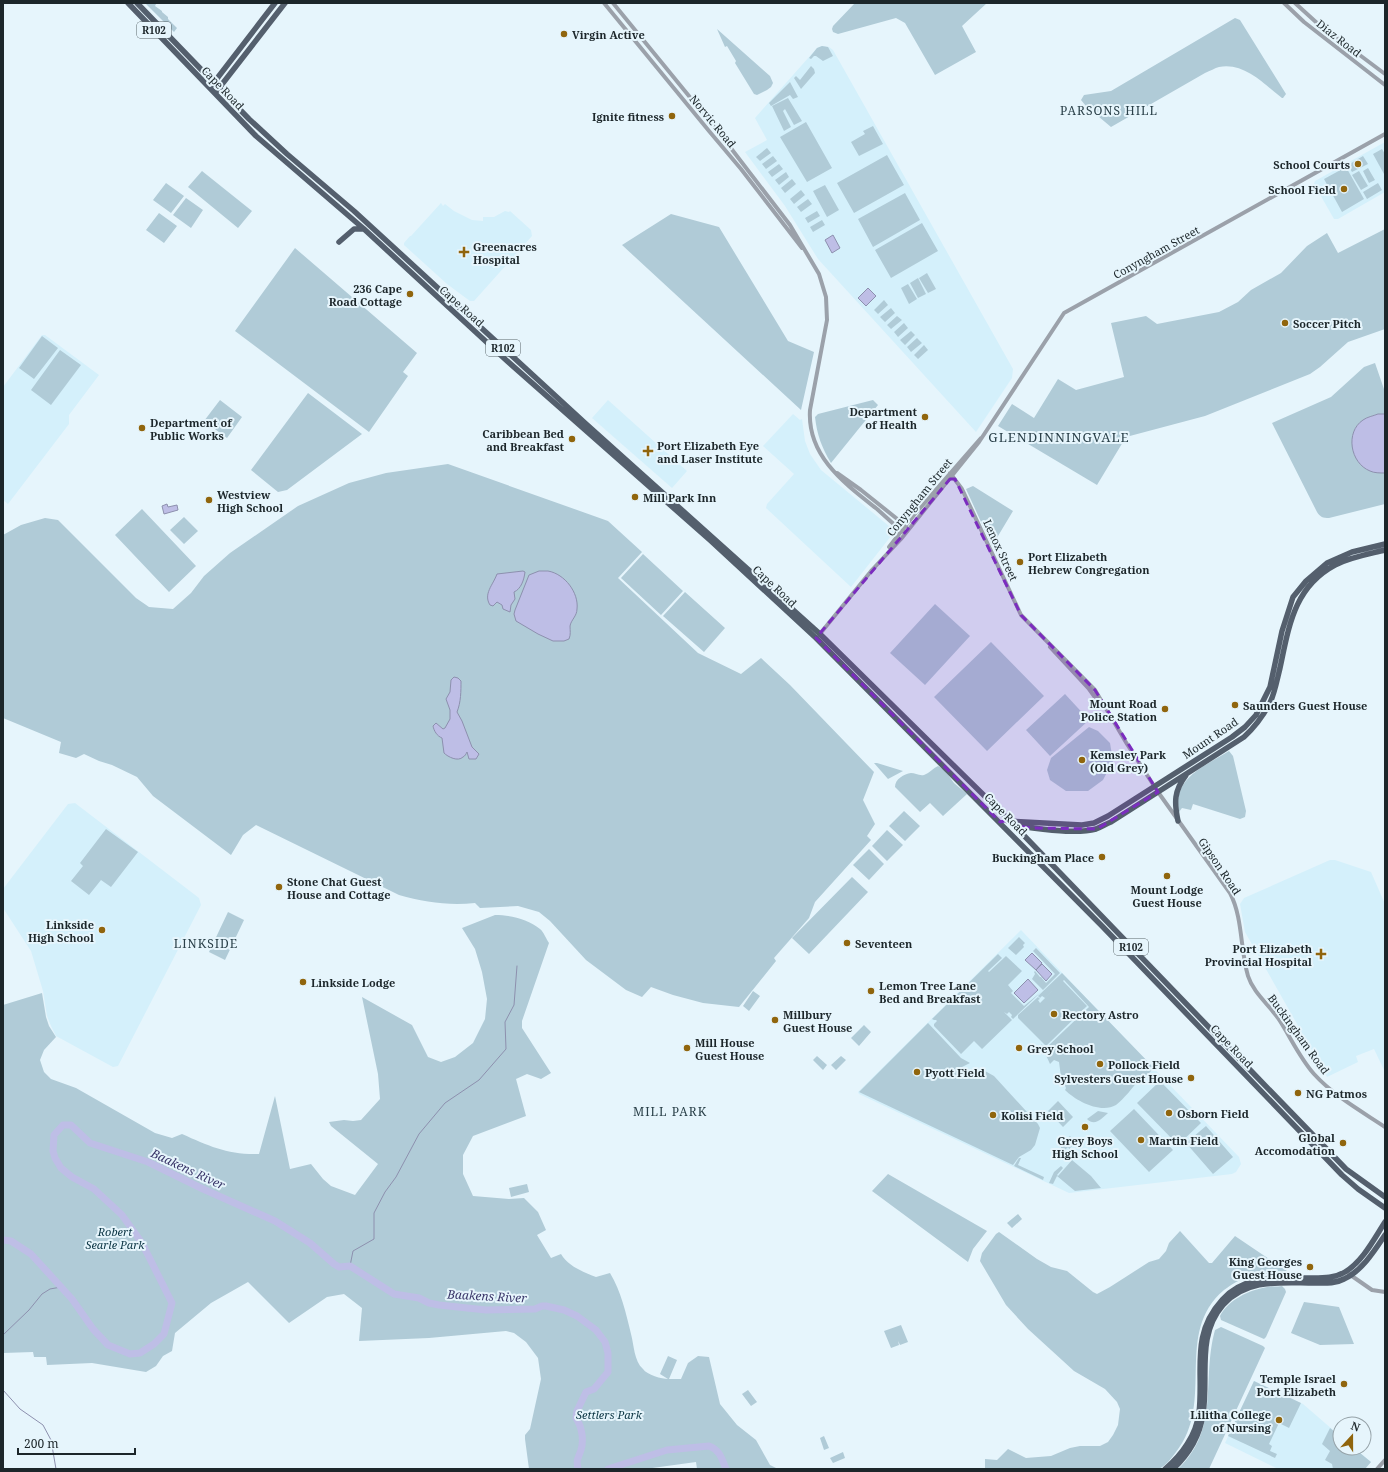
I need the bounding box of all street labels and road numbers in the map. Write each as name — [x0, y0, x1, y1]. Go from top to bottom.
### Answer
street label: Diaz Road — [1314, 16, 1365, 60]
road number: R102 — [137, 22, 171, 38]
street label: Cape Road — [199, 63, 248, 113]
street label: Norvic Road — [686, 91, 740, 151]
street label: Conyngham Street — [1110, 222, 1202, 282]
street label: Cape Road — [437, 282, 488, 330]
road number: R102 — [486, 340, 520, 356]
street label: Conyngham Street — [883, 455, 955, 539]
street label: Lenox Street — [980, 517, 1022, 583]
street label: Cape Road — [750, 562, 800, 610]
street label: Mount Road — [1179, 714, 1241, 762]
street label: Cape Road — [981, 789, 1031, 839]
street label: Gipson Road — [1195, 834, 1245, 898]
road number: R102 — [1114, 939, 1148, 955]
street label: Buckingham Road — [1265, 991, 1333, 1077]
street label: Cape Road — [1208, 1021, 1257, 1071]

